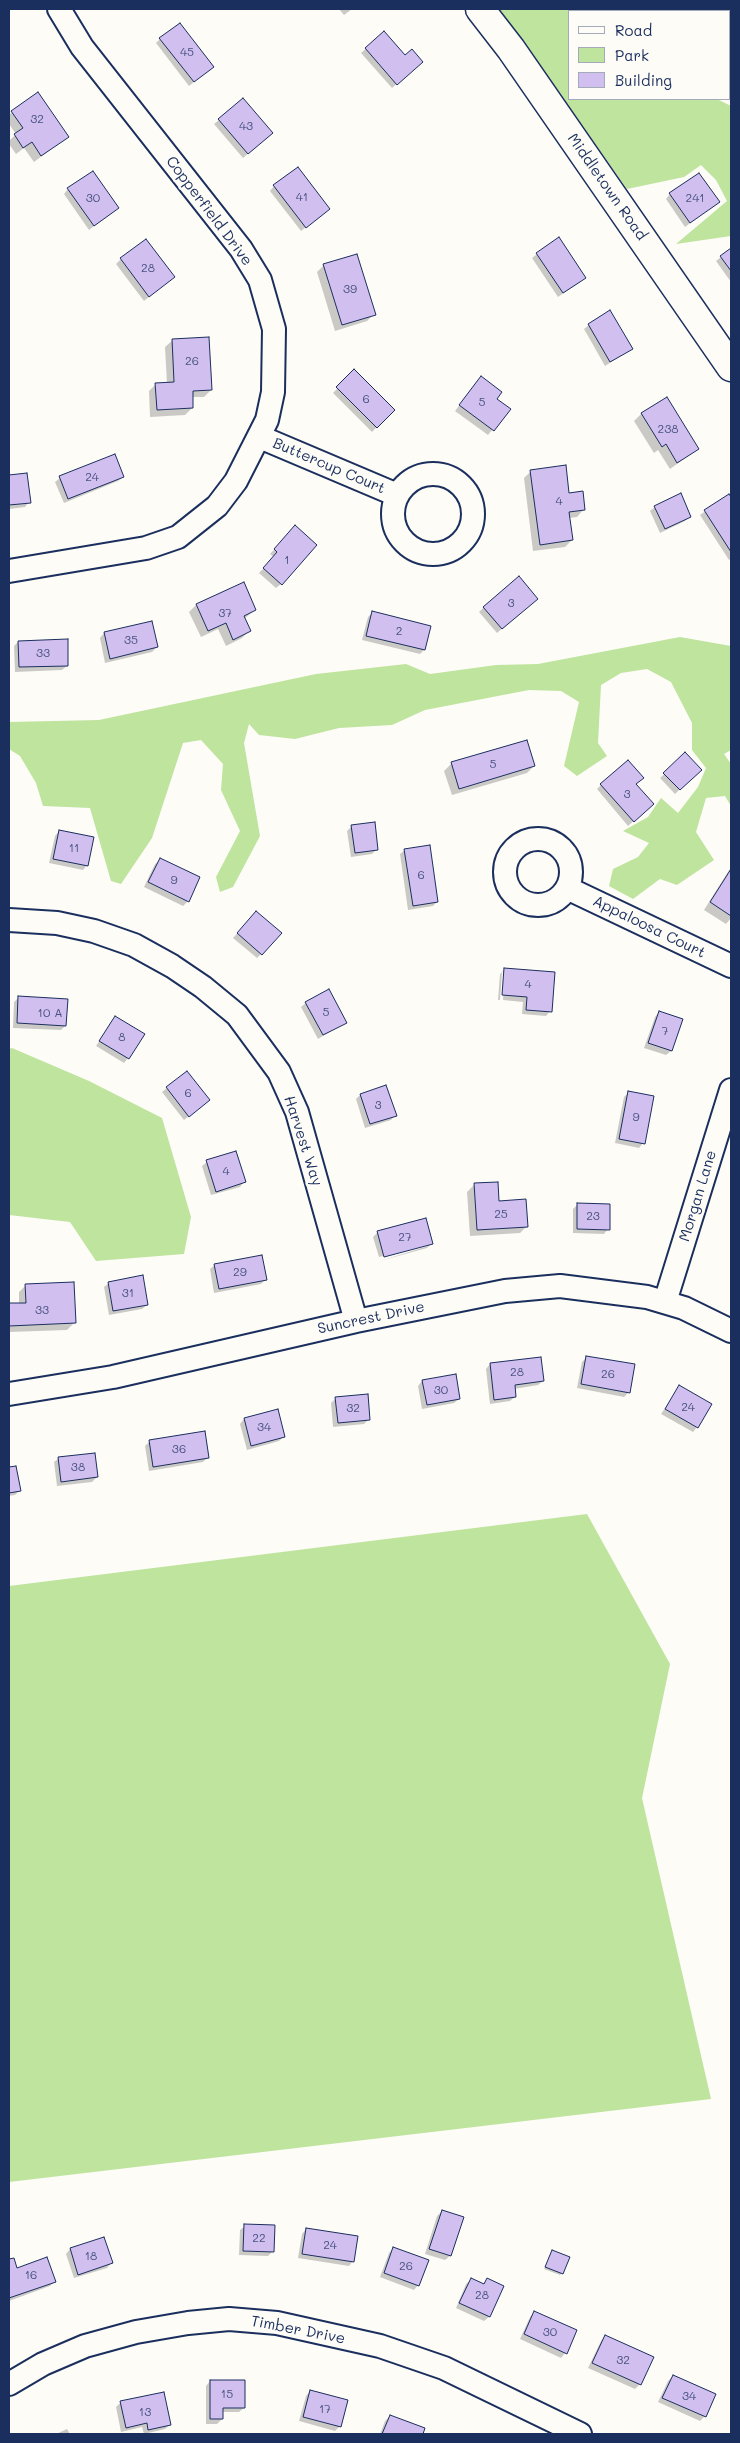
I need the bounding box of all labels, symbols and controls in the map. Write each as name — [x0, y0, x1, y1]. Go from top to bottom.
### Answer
legend — [568, 10, 730, 100]
text: Road — [615, 20, 652, 40]
house number: 45 — [180, 45, 194, 59]
text: Park — [615, 45, 649, 65]
text: Building — [615, 70, 672, 90]
house number: 32 — [30, 112, 44, 126]
house number: 43 — [239, 119, 253, 133]
street label: Middletown Road — [563, 130, 651, 244]
street label: Copperfield Drive — [162, 153, 256, 269]
house number: 41 — [296, 190, 308, 204]
house number: 30 — [86, 191, 100, 205]
house number: 241 — [685, 191, 705, 205]
house number: 28 — [141, 261, 155, 275]
house number: 39 — [343, 282, 357, 296]
house number: 26 — [185, 354, 199, 368]
house number: 6 — [362, 392, 370, 406]
house number: 5 — [479, 395, 485, 409]
house number: 238 — [658, 422, 678, 436]
street label: Buttercup Court — [270, 434, 388, 498]
house number: 24 — [85, 470, 99, 484]
house number: 4 — [555, 494, 563, 508]
house number: 1 — [284, 553, 290, 567]
house number: 3 — [507, 596, 515, 610]
house number: 37 — [218, 606, 232, 620]
house number: 2 — [396, 624, 402, 638]
house number: 35 — [124, 633, 138, 647]
house number: 33 — [36, 646, 50, 660]
house number: 5 — [490, 757, 496, 771]
house number: 3 — [623, 787, 631, 801]
house number: 11 — [69, 841, 79, 855]
house number: 6 — [417, 868, 425, 882]
house number: 9 — [170, 873, 178, 887]
street label: Appaloosa Court — [590, 892, 708, 962]
house number: 4 — [524, 977, 532, 991]
house number: 5 — [323, 1005, 329, 1019]
house number: 10 A — [38, 1006, 62, 1020]
house number: 7 — [662, 1024, 668, 1038]
house number: 8 — [118, 1030, 126, 1044]
house number: 6 — [184, 1086, 192, 1100]
street label: Harvest Way — [280, 1094, 326, 1188]
house number: 3 — [374, 1098, 382, 1112]
house number: 9 — [632, 1110, 640, 1124]
street label: Morgan Lane — [676, 1148, 720, 1244]
house number: 4 — [222, 1164, 230, 1178]
house number: 25 — [494, 1207, 508, 1221]
house number: 23 — [586, 1209, 600, 1223]
house number: 27 — [398, 1230, 412, 1244]
house number: 29 — [233, 1265, 247, 1279]
house number: 31 — [122, 1286, 134, 1300]
street label: Suncrest Drive — [316, 1298, 426, 1338]
house number: 33 — [35, 1303, 49, 1317]
house number: 28 — [510, 1365, 524, 1379]
house number: 26 — [601, 1367, 615, 1381]
house number: 30 — [434, 1383, 448, 1397]
house number: 24 — [681, 1400, 695, 1414]
house number: 32 — [346, 1401, 360, 1415]
house number: 34 — [257, 1420, 271, 1434]
house number: 36 — [172, 1442, 186, 1456]
house number: 38 — [71, 1460, 85, 1474]
house number: 22 — [252, 2231, 266, 2245]
house number: 24 — [323, 2238, 337, 2252]
house number: 18 — [85, 2249, 97, 2263]
house number: 26 — [399, 2259, 413, 2273]
house number: 16 — [25, 2268, 37, 2282]
house number: 28 — [475, 2288, 489, 2302]
street label: Timber Drive — [249, 2312, 347, 2348]
house number: 30 — [543, 2325, 557, 2339]
house number: 32 — [616, 2353, 630, 2367]
house number: 15 — [221, 2387, 233, 2401]
house number: 34 — [682, 2389, 696, 2403]
house number: 17 — [319, 2402, 331, 2416]
house number: 13 — [139, 2405, 151, 2419]

